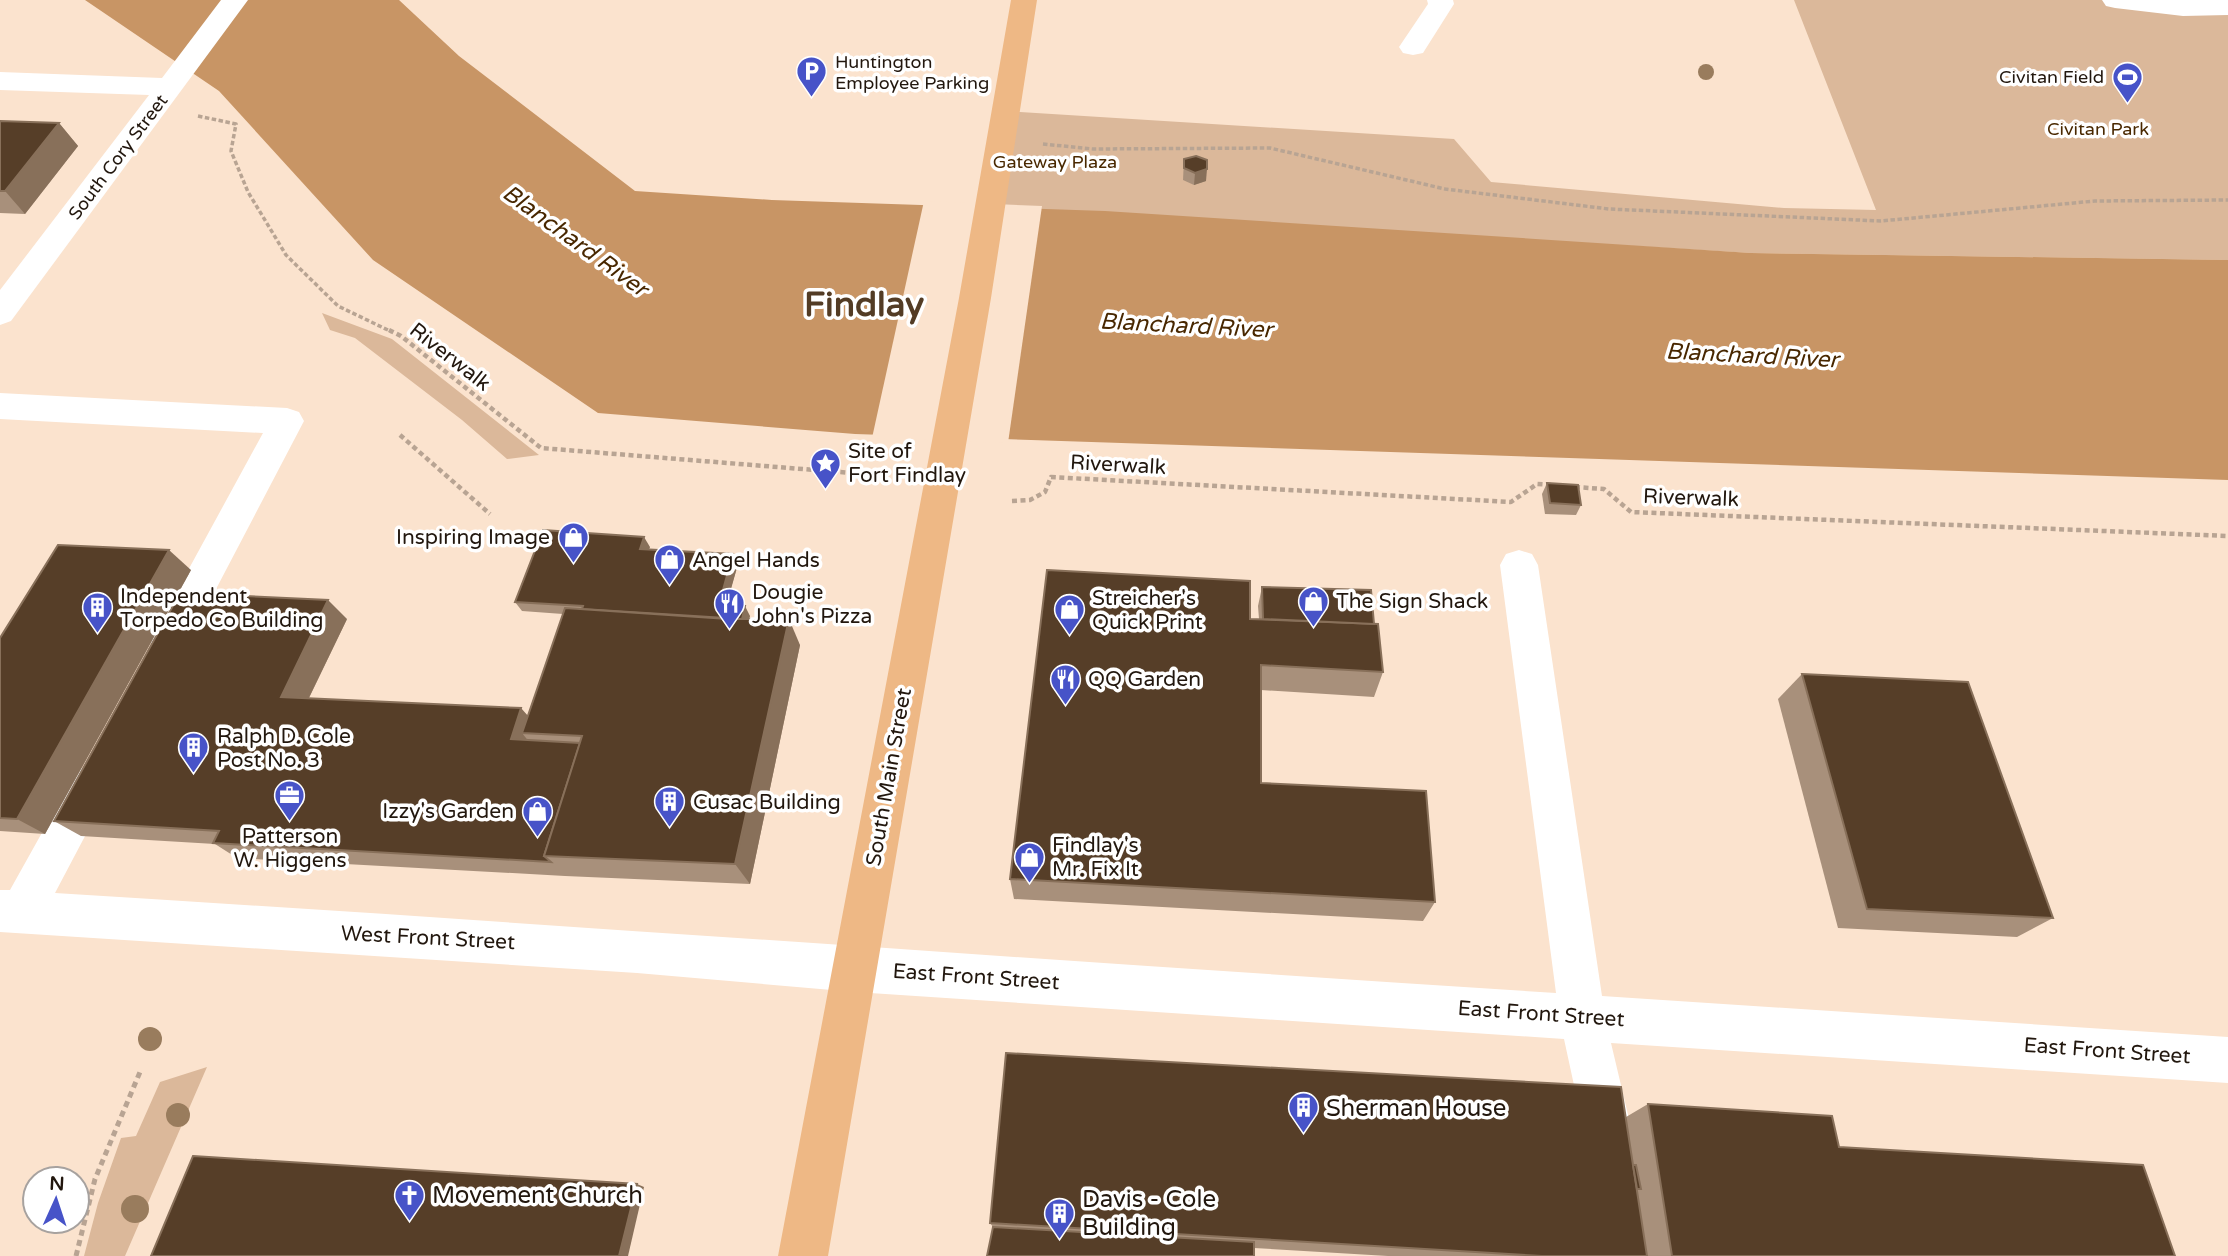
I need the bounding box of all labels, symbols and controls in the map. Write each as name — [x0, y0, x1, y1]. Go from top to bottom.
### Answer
place label: Huntington Employee Parking — [835, 51, 989, 94]
parking icon: Huntington Employee Parking — [795, 55, 829, 99]
sports icon: Civitan Field — [2110, 60, 2144, 104]
place label: Civitan Field — [1999, 66, 2104, 88]
street label: South Cory Street — [64, 90, 172, 224]
park label: Civitan Park — [2047, 118, 2149, 140]
park label: Gateway Plaza — [993, 151, 1117, 173]
water label: Blanchard River — [497, 179, 656, 305]
district label: Findlay — [804, 284, 924, 326]
water label: Blanchard River — [1099, 308, 1276, 345]
street label: Riverwalk — [404, 318, 496, 396]
water label: Blanchard River — [1665, 338, 1842, 375]
place label: Site of Fort Findlay — [848, 439, 966, 488]
place icon: Site of Fort Findlay — [808, 446, 842, 490]
street label: Riverwalk — [1069, 450, 1167, 480]
street label: Riverwalk — [1643, 484, 1739, 512]
shop icon: Inspiring Image — [556, 520, 590, 564]
place label: Inspiring Image — [396, 525, 550, 550]
shop icon: Angel Hands — [652, 543, 686, 587]
place label: Angel Hands — [692, 548, 820, 573]
place label: Dougie John's Pizza — [752, 580, 872, 629]
place label: Independent Torpedo Co Building — [120, 584, 324, 633]
shop icon: The Sign Shack — [1296, 584, 1330, 628]
place label: Streicher's Quick Print — [1092, 586, 1203, 635]
restaurant icon: Dougie John's Pizza — [712, 587, 746, 631]
place label: The Sign Shack — [1336, 589, 1488, 614]
building icon: Independent Torpedo Co Building — [80, 591, 114, 635]
shop icon: Streicher's Quick Print — [1052, 593, 1086, 637]
restaurant icon: QQ Garden — [1048, 662, 1082, 706]
place label: QQ Garden — [1088, 667, 1201, 692]
street label: South Main Street — [861, 686, 917, 868]
place label: Ralph D. Cole Post No. 3 — [217, 724, 351, 773]
building icon: Ralph D. Cole Post No. 3 — [177, 731, 211, 775]
office icon: Patterson W. Higgens — [273, 779, 307, 823]
building icon: Cusac Building — [653, 785, 687, 829]
place label: Cusac Building — [693, 790, 841, 815]
shop icon: Izzy's Garden — [520, 794, 554, 838]
place label: Izzy's Garden — [382, 799, 514, 824]
place label: Patterson W. Higgens — [233, 824, 347, 873]
place label: Findlay's Mr. Fix It — [1052, 833, 1139, 882]
shop icon: Findlay's Mr. Fix It — [1012, 840, 1046, 884]
street label: West Front Street — [340, 921, 516, 955]
street label: East Front Street — [892, 959, 1060, 995]
street label: East Front Street — [1457, 996, 1625, 1032]
street label: East Front Street — [2023, 1033, 2191, 1069]
building icon: Sherman House — [1286, 1091, 1320, 1135]
place label: Sherman House — [1326, 1094, 1506, 1123]
north arrow — [21, 1165, 91, 1235]
text: N — [49, 1173, 65, 1195]
church icon: Movement Church — [392, 1178, 426, 1222]
place label: Movement Church — [432, 1181, 643, 1210]
place label: Davis - Cole Building — [1082, 1185, 1216, 1242]
building icon: Davis - Cole Building — [1042, 1196, 1076, 1240]

